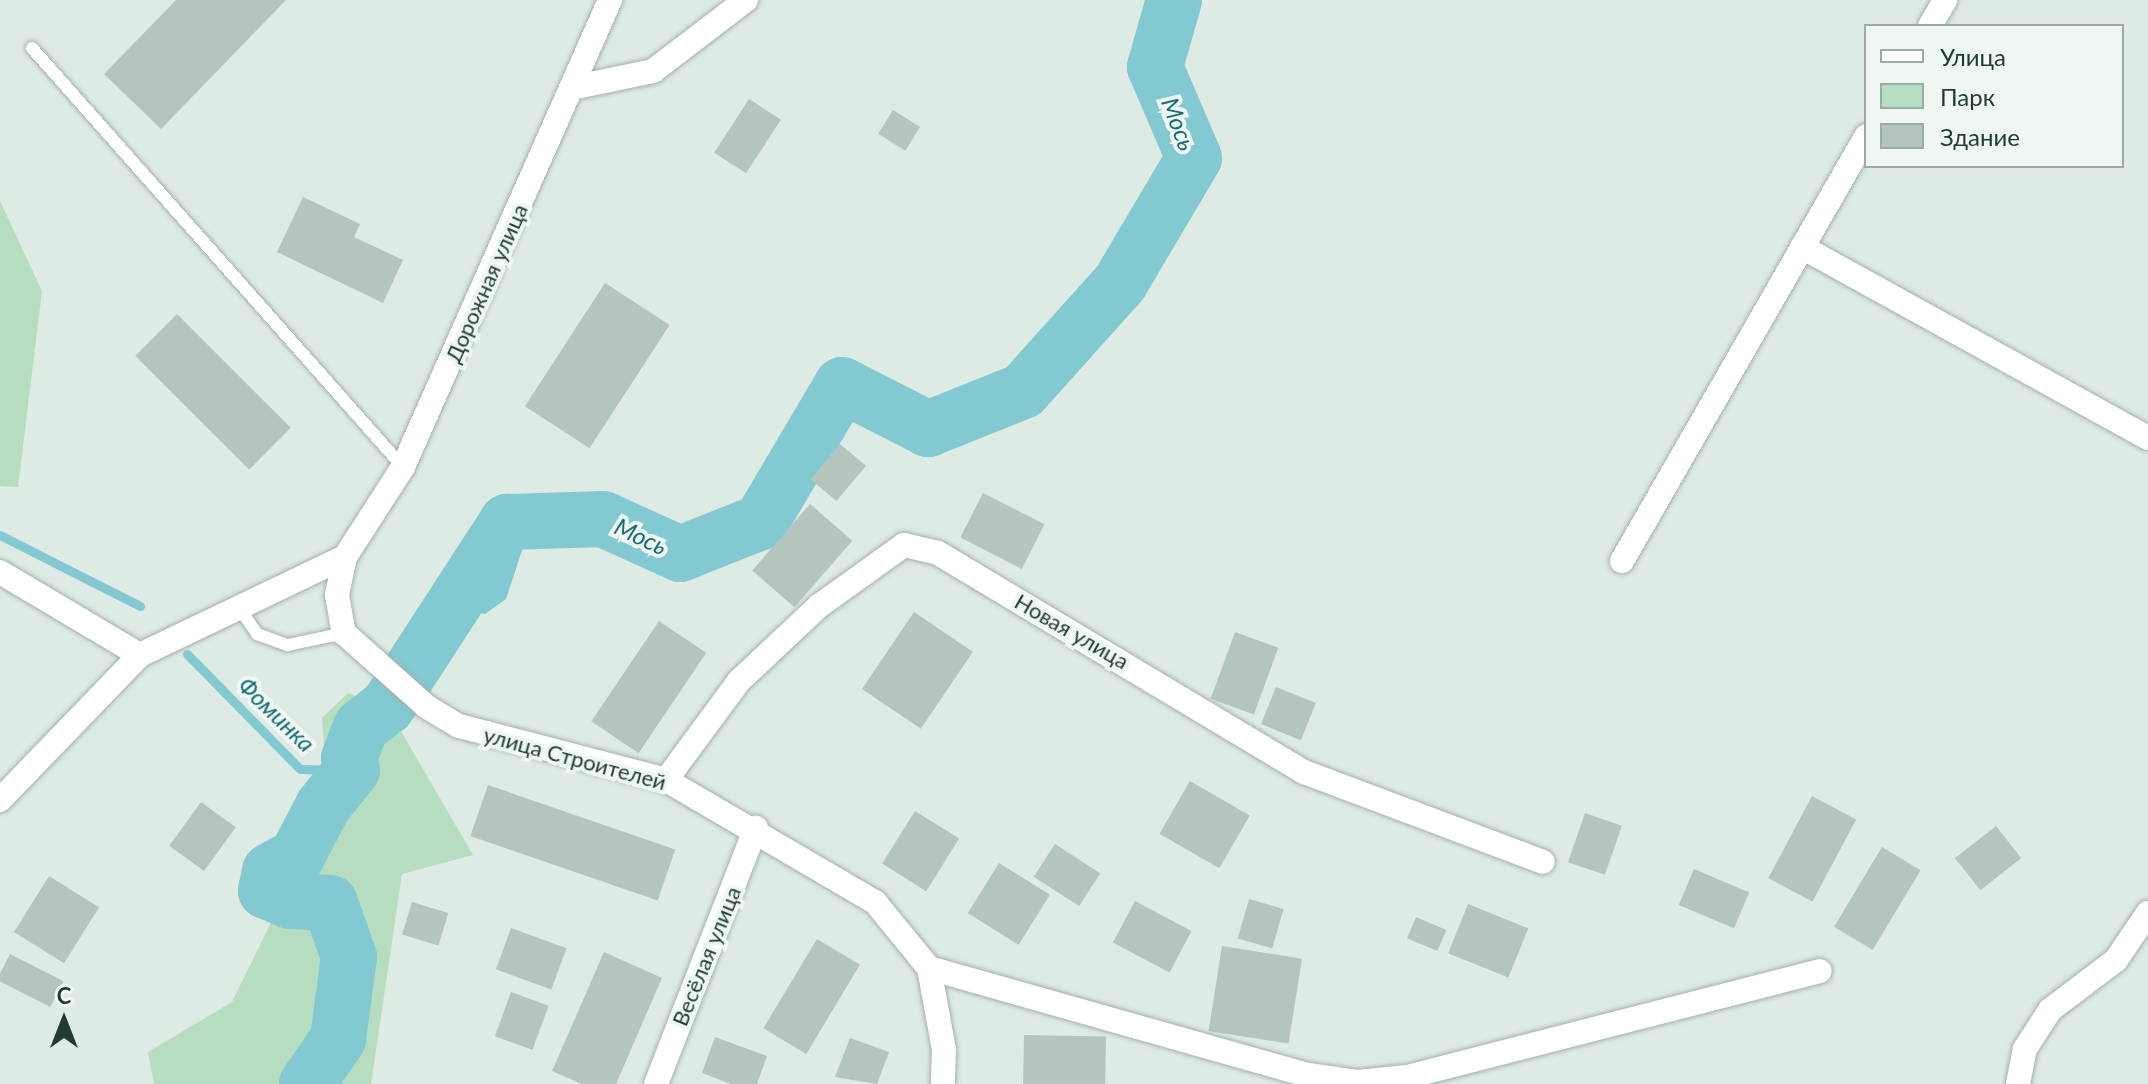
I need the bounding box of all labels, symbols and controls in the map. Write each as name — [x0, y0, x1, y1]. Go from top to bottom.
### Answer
legend — [1864, 24, 2124, 168]
text: Улица — [1940, 42, 2006, 71]
text: Парк — [1940, 82, 1995, 111]
water label: Мось — [1156, 93, 1202, 155]
text: Здание — [1940, 122, 2020, 151]
street label: Дорожная улица — [439, 200, 533, 366]
water label: Мось — [610, 511, 672, 561]
street label: Новая улица — [1010, 588, 1134, 674]
water label: Фоминка — [233, 671, 321, 757]
street label: улица Строителей — [481, 721, 669, 795]
street label: Весёлая улица — [666, 882, 746, 1030]
north arrow — [24, 980, 104, 1060]
text: С — [57, 982, 71, 1009]

